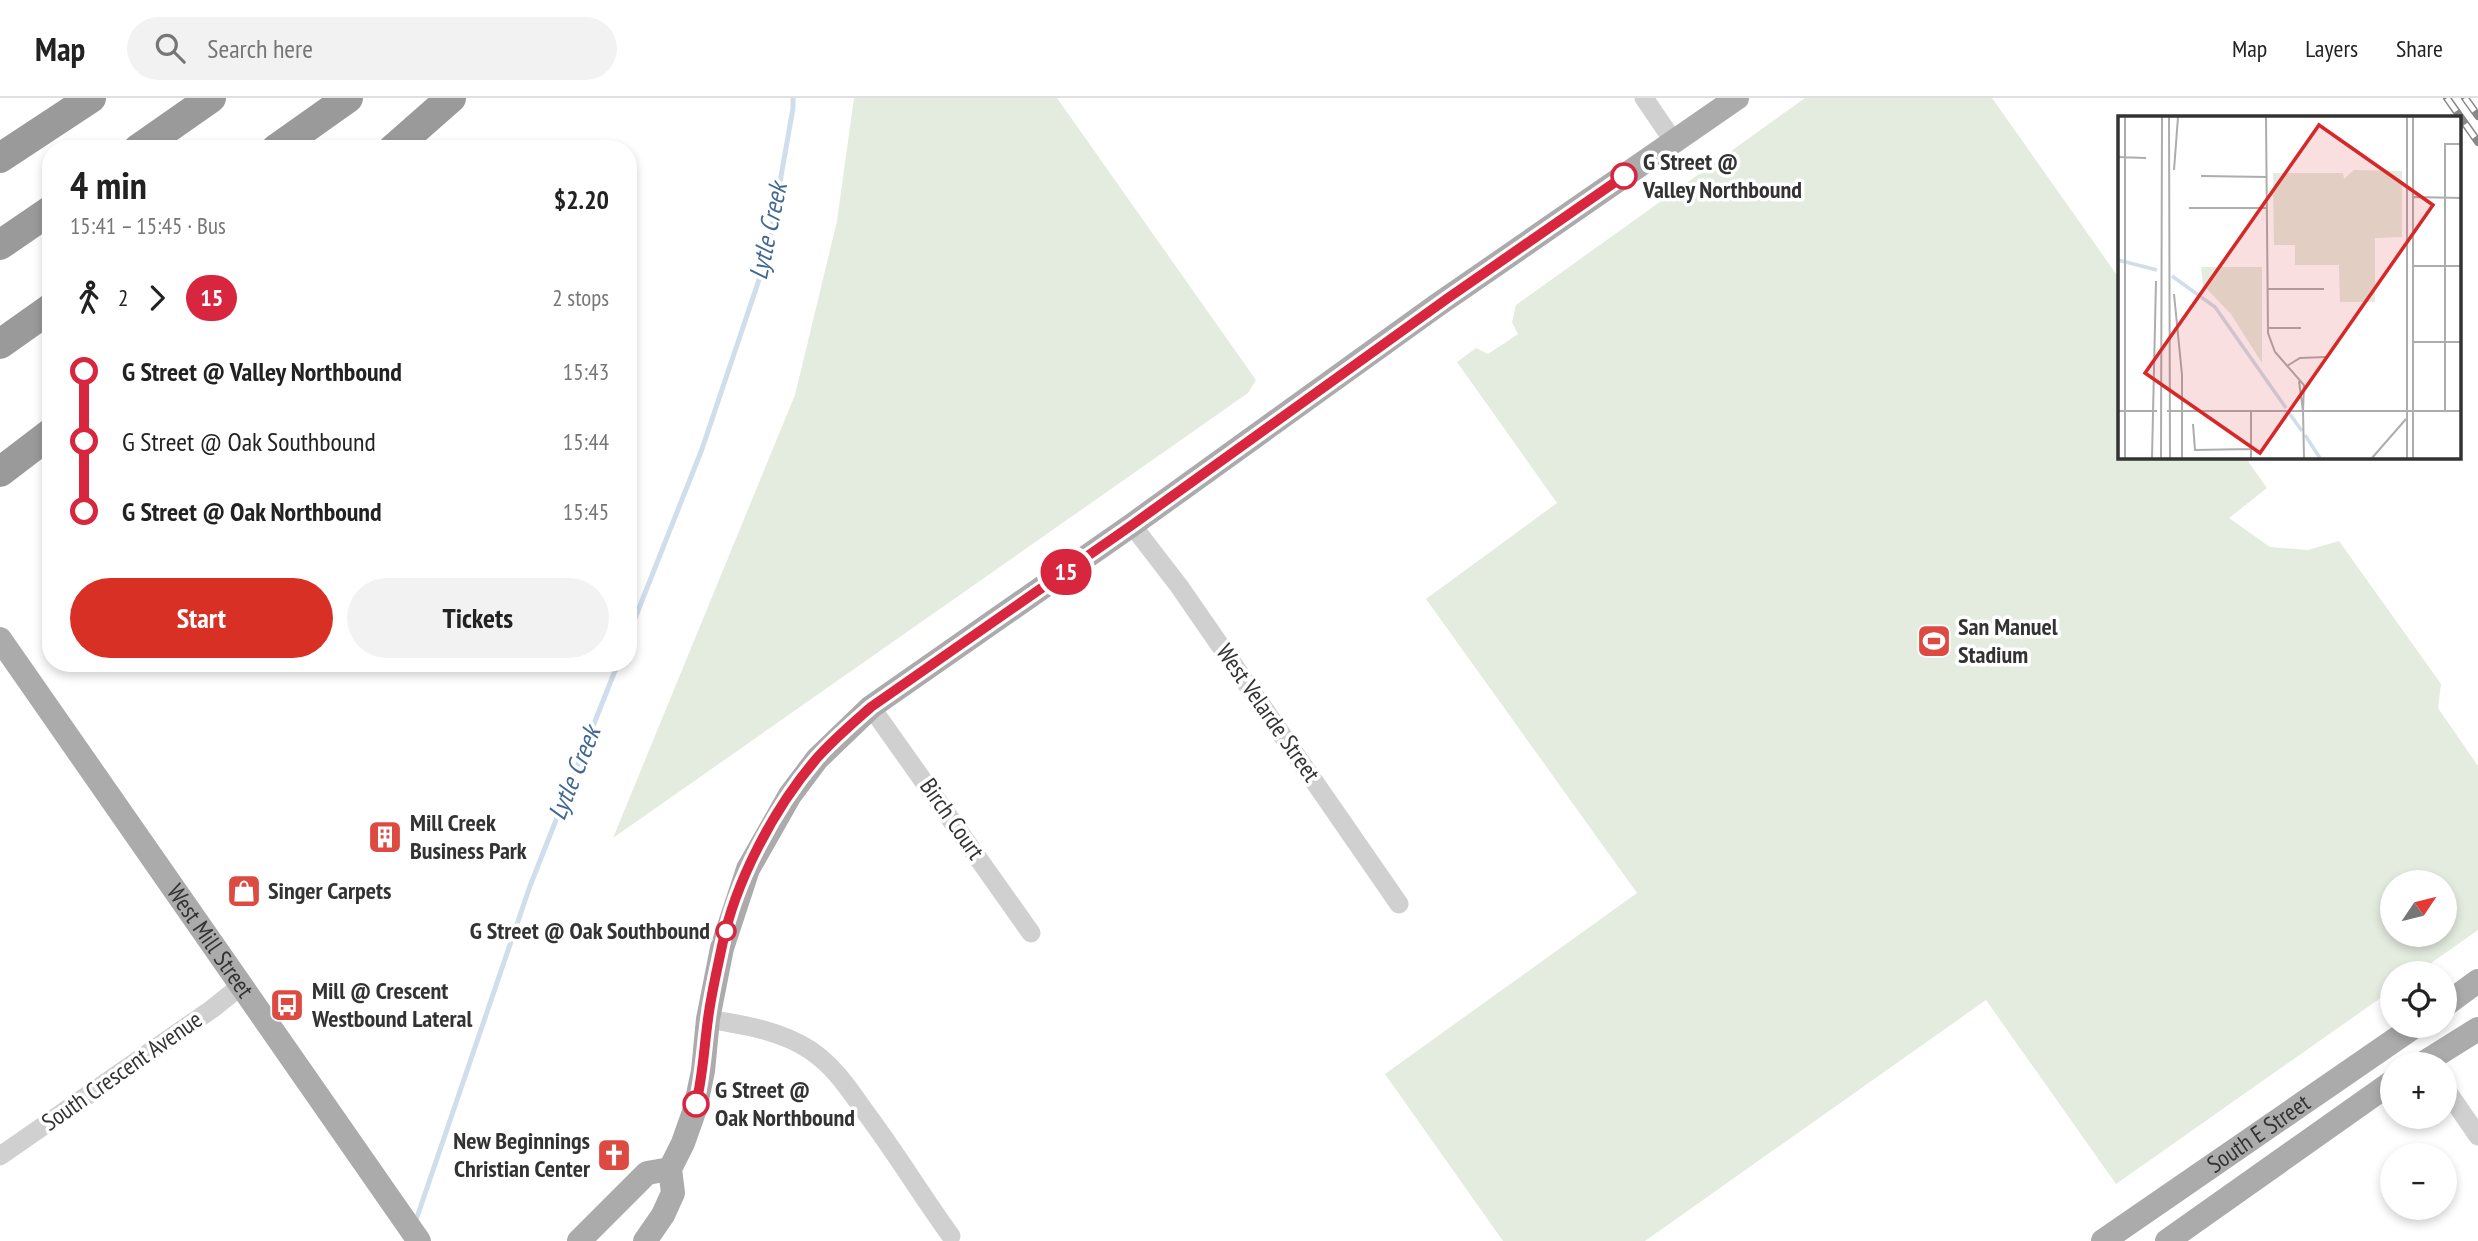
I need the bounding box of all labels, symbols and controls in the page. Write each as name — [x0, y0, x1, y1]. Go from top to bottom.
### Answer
search box — [127, 17, 617, 80]
text: Map — [35, 27, 85, 70]
icon: search — [151, 29, 189, 67]
text: Search here — [207, 32, 313, 65]
text: Map — [2232, 33, 2267, 64]
text: Layers — [2305, 33, 2358, 64]
text: Share — [2396, 33, 2443, 64]
inset map — [2118, 116, 2460, 458]
place label: G Street @ Valley Northbound — [1642, 146, 1802, 205]
text: 4 min — [70, 160, 147, 209]
marker: G Street @ Valley Northbound — [1611, 163, 1637, 189]
water label: Lytle Creek — [741, 177, 794, 282]
text: $2.20 — [554, 183, 609, 216]
text: 15:41 – 15:45 · Bus — [70, 211, 226, 240]
icon: walk — [70, 279, 108, 317]
icon: forward — [138, 279, 176, 317]
text: 15 — [200, 282, 223, 313]
text: 2 — [118, 283, 128, 312]
text: 2 stops — [552, 283, 609, 312]
text: G Street @ Valley Northbound — [122, 355, 402, 388]
text: 15:43 — [563, 357, 609, 386]
text: G Street @ Oak Southbound — [122, 425, 376, 458]
text: 15:44 — [563, 427, 609, 456]
text: G Street @ Oak Northbound — [122, 495, 382, 528]
text: 15:45 — [563, 497, 609, 526]
line badge: 15 — [1034, 549, 1098, 595]
text: 15 — [1055, 556, 1077, 587]
button: Start — [70, 578, 333, 658]
button: Tickets — [347, 578, 609, 658]
place label: San Manuel Stadium — [1958, 611, 2058, 670]
sports icon: San Manuel Stadium — [1915, 622, 1953, 660]
street label: West Velarde Street — [1210, 638, 1328, 788]
water label: Lytle Creek — [540, 718, 608, 824]
street label: Birch Court — [913, 772, 992, 866]
place label: Mill Creek Business Park — [410, 807, 527, 866]
building icon: Mill Creek Business Park — [366, 818, 404, 856]
north arrow — [2380, 870, 2457, 947]
map controls — [2380, 870, 2457, 1220]
shop icon: Singer Carpets — [225, 872, 263, 910]
place label: Singer Carpets — [268, 875, 391, 906]
street label: West Mill Street — [160, 878, 261, 1004]
place label: G Street @ Oak Southbound — [470, 915, 710, 946]
marker: G Street @ Oak Southbound — [716, 921, 736, 941]
button: locate — [2380, 961, 2457, 1038]
place label: Mill @ Crescent Westbound Lateral — [311, 975, 472, 1034]
bus stop icon: Mill @ Crescent Westbound Lateral — [268, 986, 306, 1024]
street label: South Crescent Avenue — [35, 1004, 208, 1137]
button: + — [2380, 1052, 2457, 1129]
place label: G Street @ Oak Northbound — [715, 1074, 855, 1133]
street label: South E Street — [2201, 1087, 2316, 1180]
marker: G Street @ Oak Northbound — [683, 1091, 709, 1117]
place label: New Beginnings Christian Center — [453, 1125, 591, 1184]
church icon: New Beginnings Christian Center — [595, 1136, 633, 1174]
button: − — [2380, 1143, 2457, 1220]

